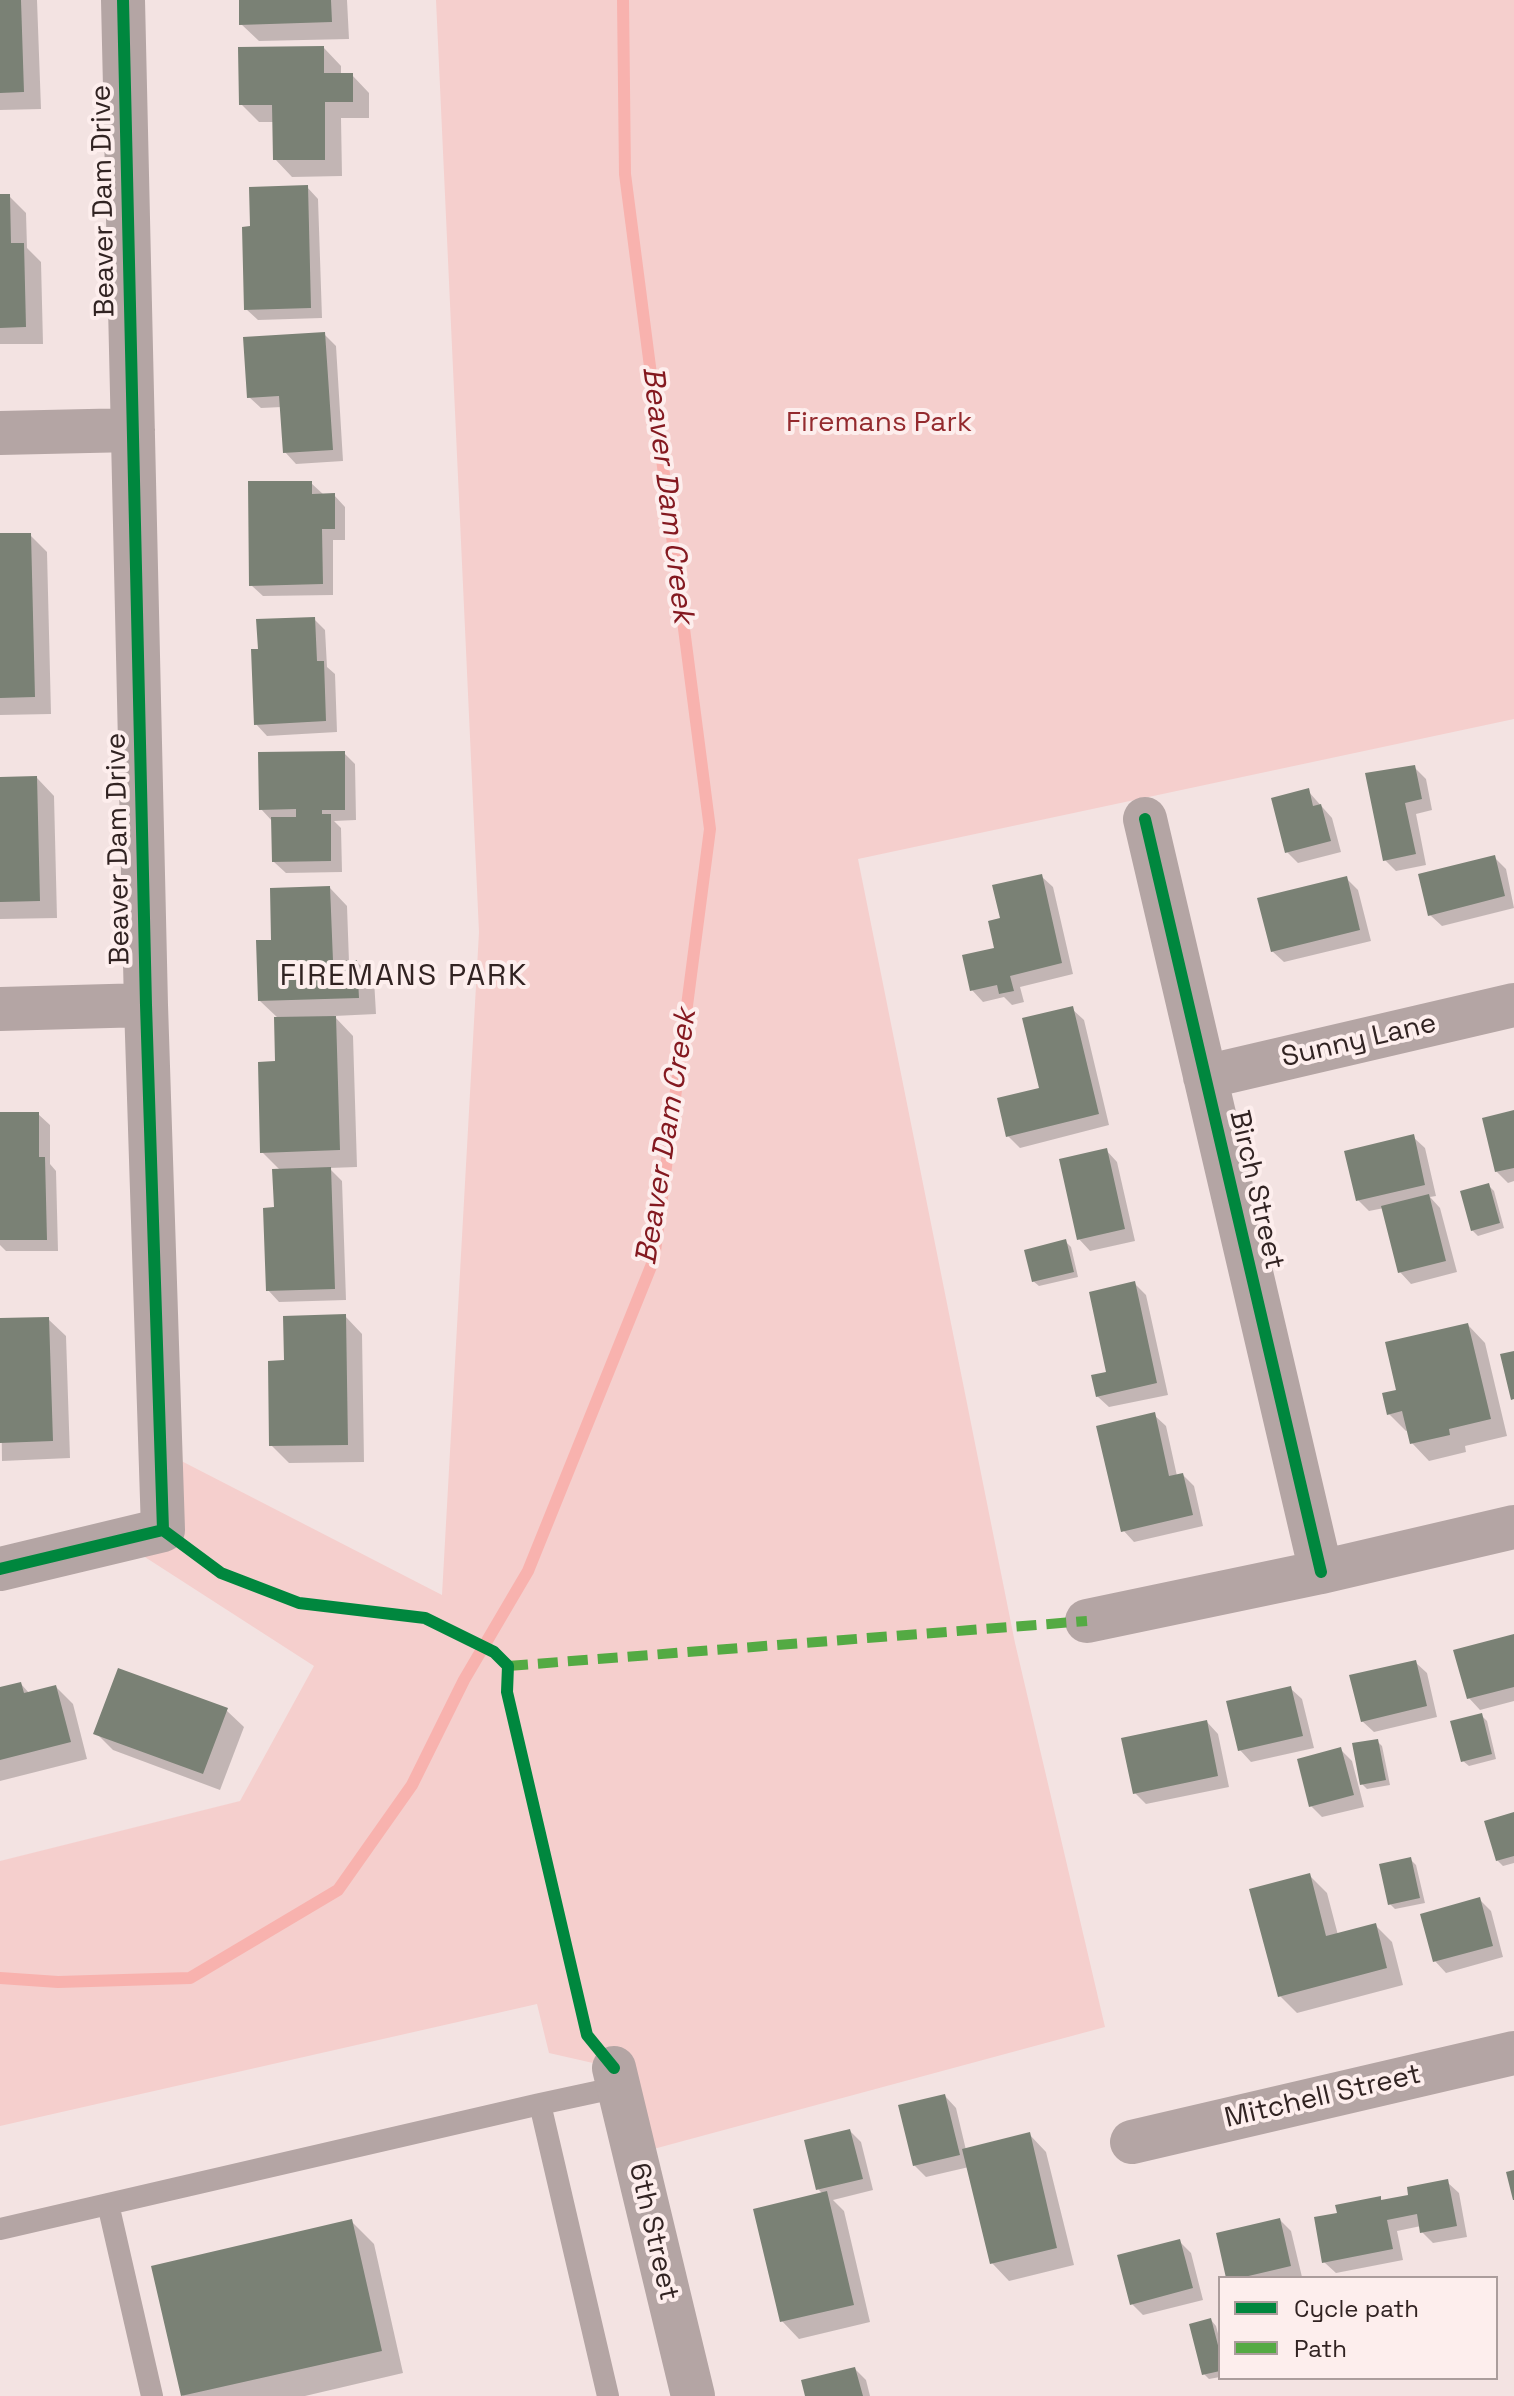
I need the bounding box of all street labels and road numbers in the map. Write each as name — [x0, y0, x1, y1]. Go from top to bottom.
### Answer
street label: Beaver Dam Drive — [85, 85, 123, 317]
street label: Beaver Dam Drive — [100, 733, 138, 965]
street label: Sunny Lane — [1278, 1007, 1440, 1075]
street label: Birch Street — [1221, 1107, 1291, 1273]
street label: Mitchell Street — [1222, 2058, 1424, 2136]
street label: 6th Street — [621, 2160, 685, 2304]

